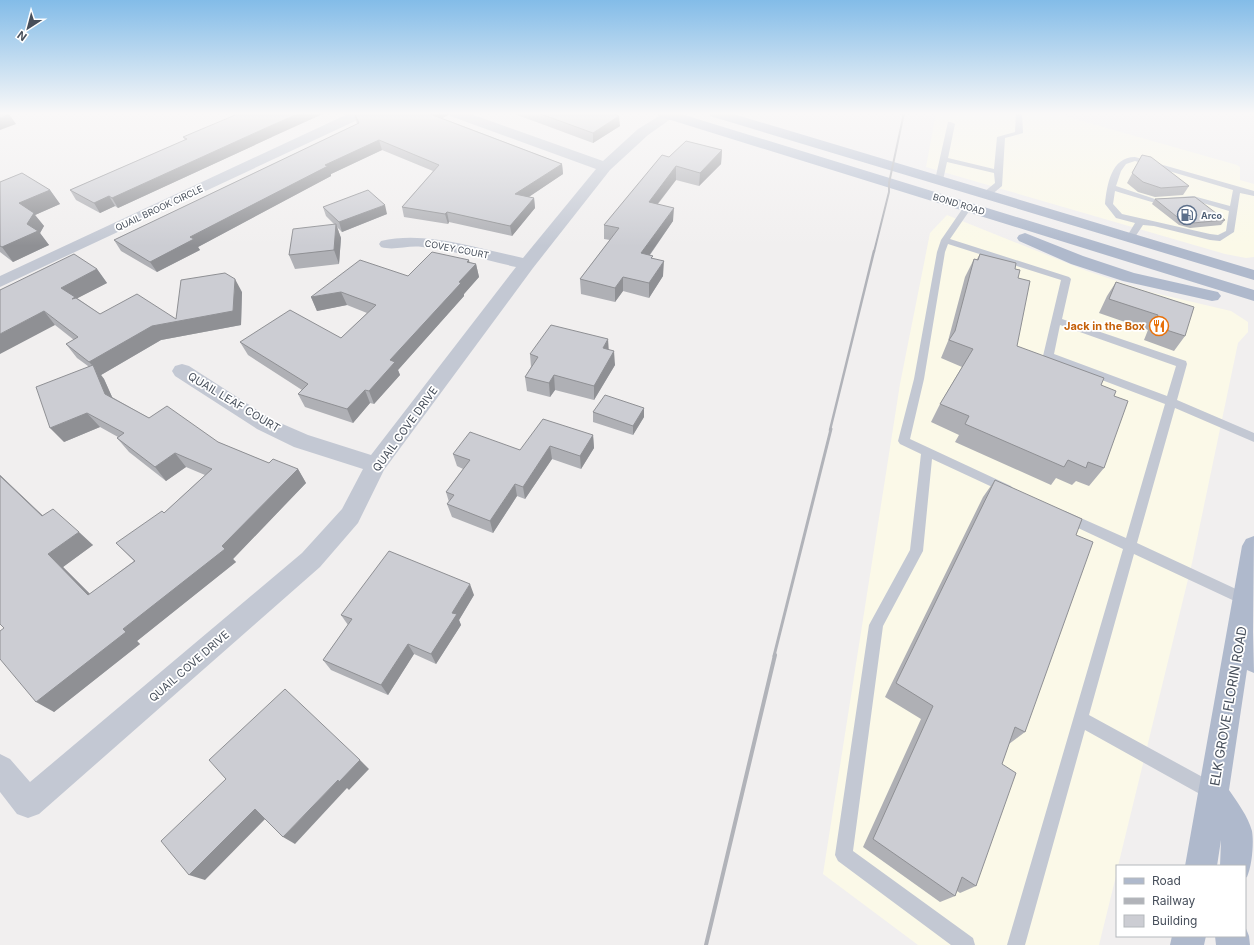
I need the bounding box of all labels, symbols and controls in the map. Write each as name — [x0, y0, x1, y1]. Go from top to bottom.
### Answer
north arrow — [8, 8, 48, 48]
text: N — [15, 28, 30, 44]
street label: QUAIL BROOK CIRCLE — [113, 183, 205, 233]
street label: BOND ROAD — [932, 191, 986, 217]
fuel station icon: Arco — [1176, 204, 1198, 226]
place label: Arco — [1201, 210, 1222, 221]
street label: COVEY COURT — [424, 237, 490, 261]
restaurant icon: Jack in the Box — [1148, 315, 1170, 337]
place label: Jack in the Box — [1064, 319, 1146, 333]
street label: QUAIL LEAF COURT — [185, 369, 283, 435]
street label: QUAIL COVE DRIVE — [369, 384, 441, 474]
street label: ELK GROVE FLORIN ROAD — [1206, 625, 1250, 787]
street label: QUAIL COVE DRIVE — [146, 627, 232, 705]
legend — [1116, 865, 1246, 937]
text: Road — [1152, 873, 1181, 888]
text: Railway — [1152, 893, 1196, 908]
text: Building — [1152, 913, 1197, 928]

